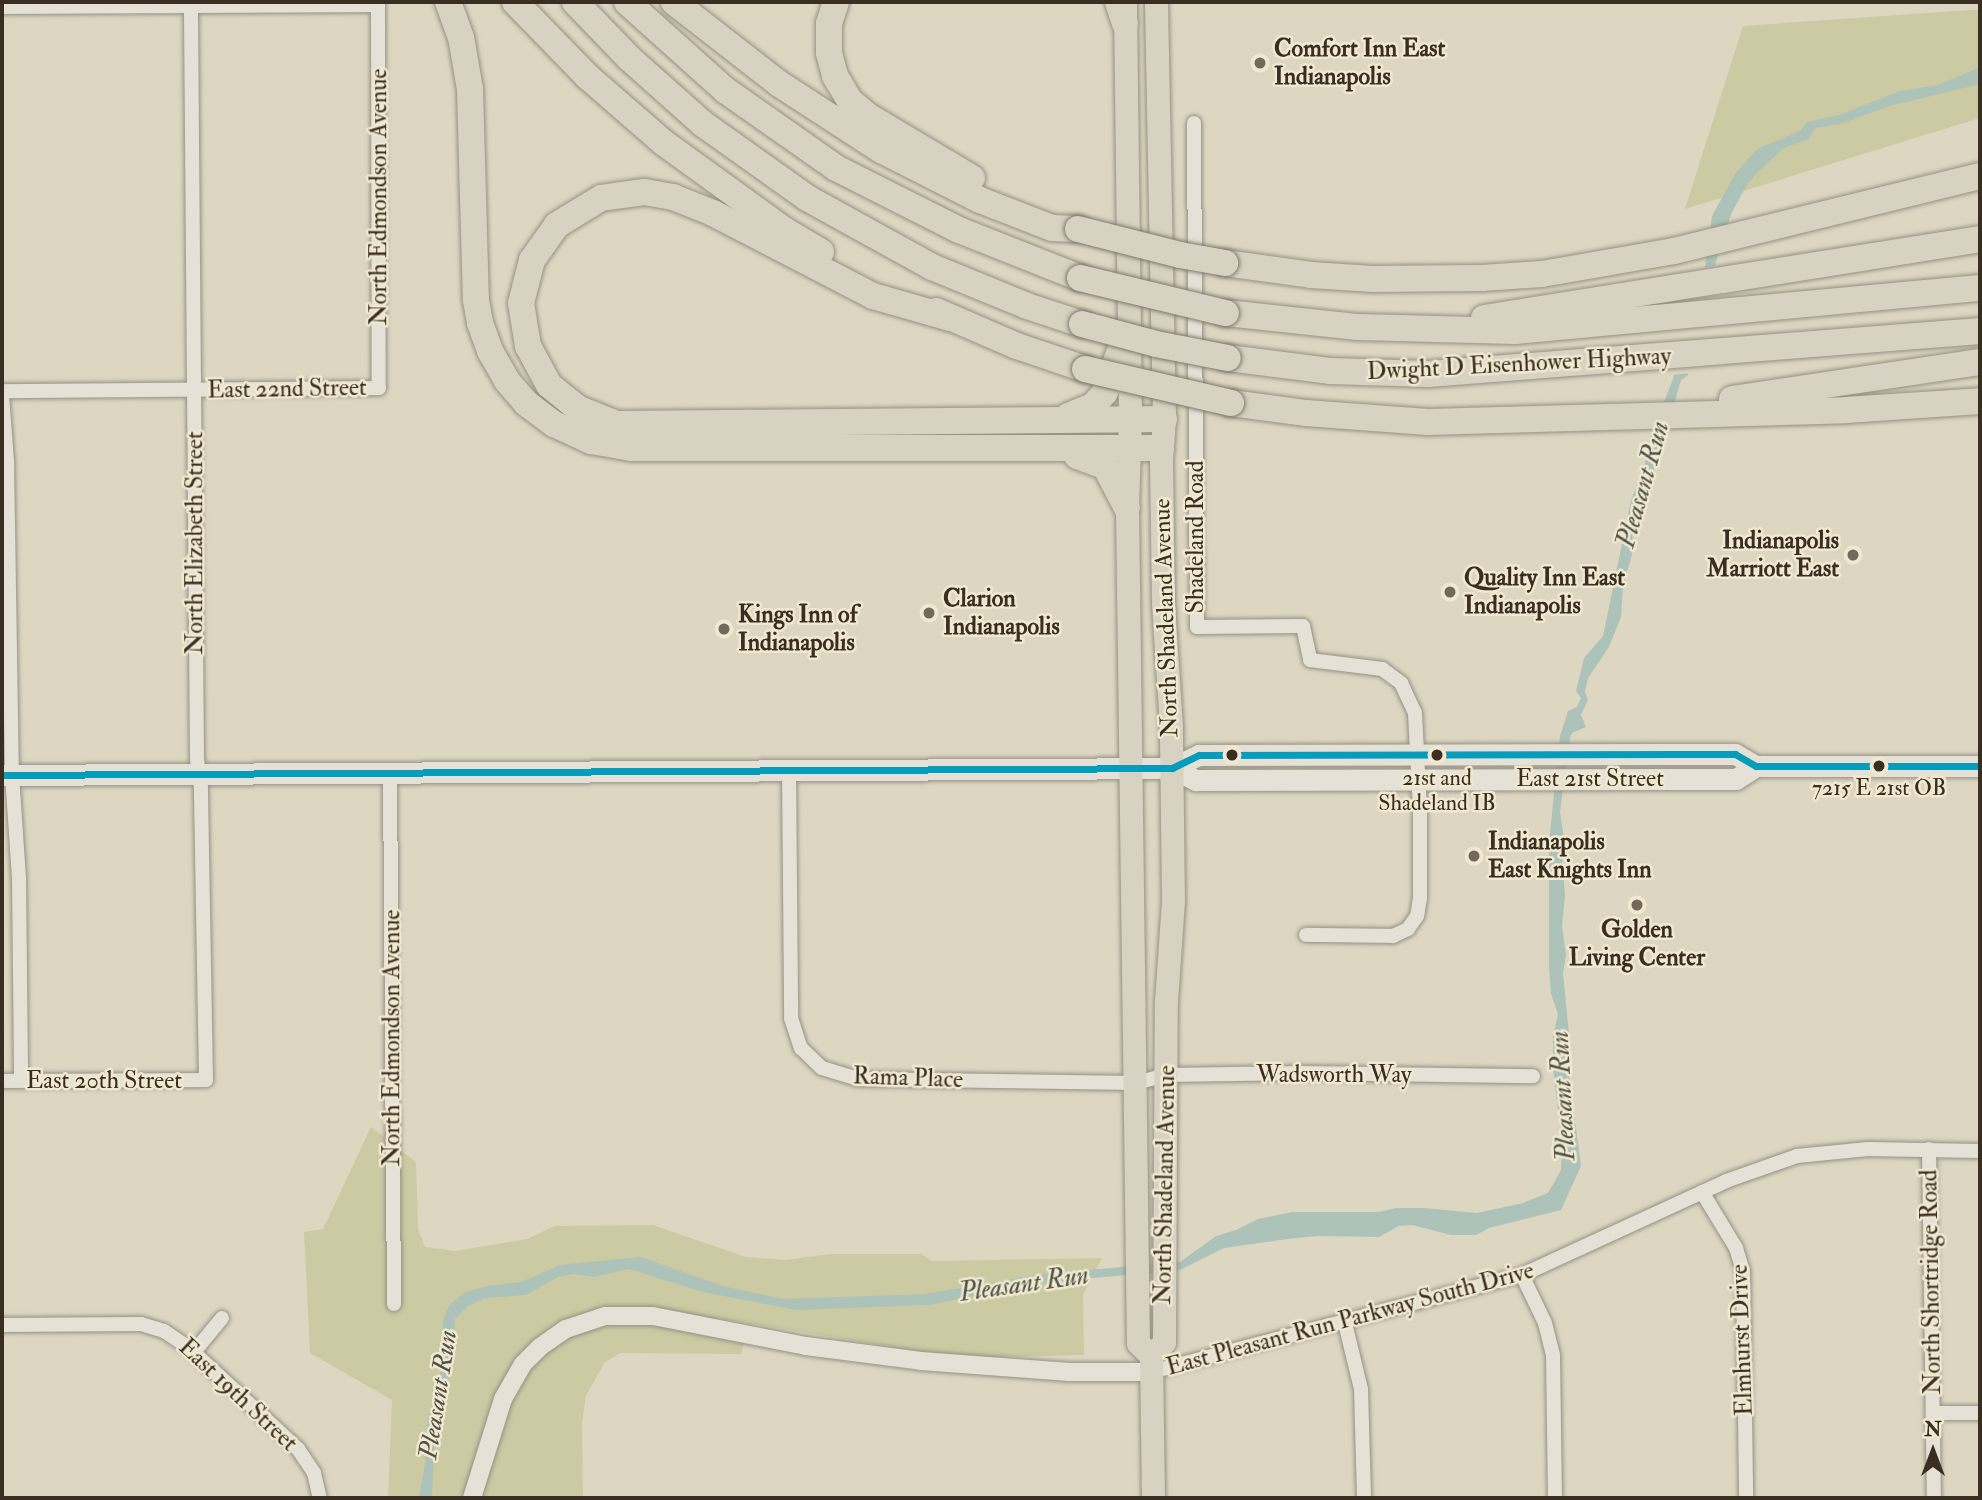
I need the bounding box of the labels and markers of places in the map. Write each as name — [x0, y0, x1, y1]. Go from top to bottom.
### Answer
place label: Comfort Inn East Indianapolis — [1274, 35, 1445, 91]
marker: Comfort Inn East Indianapolis — [1252, 55, 1268, 71]
place label: Indianapolis Marriott East — [1707, 527, 1839, 583]
marker: Indianapolis Marriott East — [1845, 547, 1861, 563]
place label: Quality Inn East Indianapolis — [1464, 564, 1625, 620]
marker: Quality Inn East Indianapolis — [1442, 584, 1458, 600]
place label: Clarion Indianapolis — [943, 585, 1060, 641]
place label: Kings Inn of Indianapolis — [738, 601, 857, 657]
marker: Clarion Indianapolis — [921, 605, 937, 621]
marker: Kings Inn of Indianapolis — [716, 621, 732, 637]
unlabelled marker — [1225, 748, 1239, 762]
marker: 21st and Shadeland IB — [1430, 748, 1444, 762]
marker: 7215 E 21st OB — [1872, 759, 1886, 773]
place label: 21st and Shadeland IB — [1378, 765, 1496, 816]
place label: 7215 E 21st OB — [1812, 776, 1946, 802]
place label: Indianapolis East Knights Inn — [1488, 828, 1652, 884]
marker: Indianapolis East Knights Inn — [1466, 848, 1482, 864]
marker: Golden Living Center — [1629, 897, 1645, 913]
place label: Golden Living Center — [1569, 916, 1705, 972]

